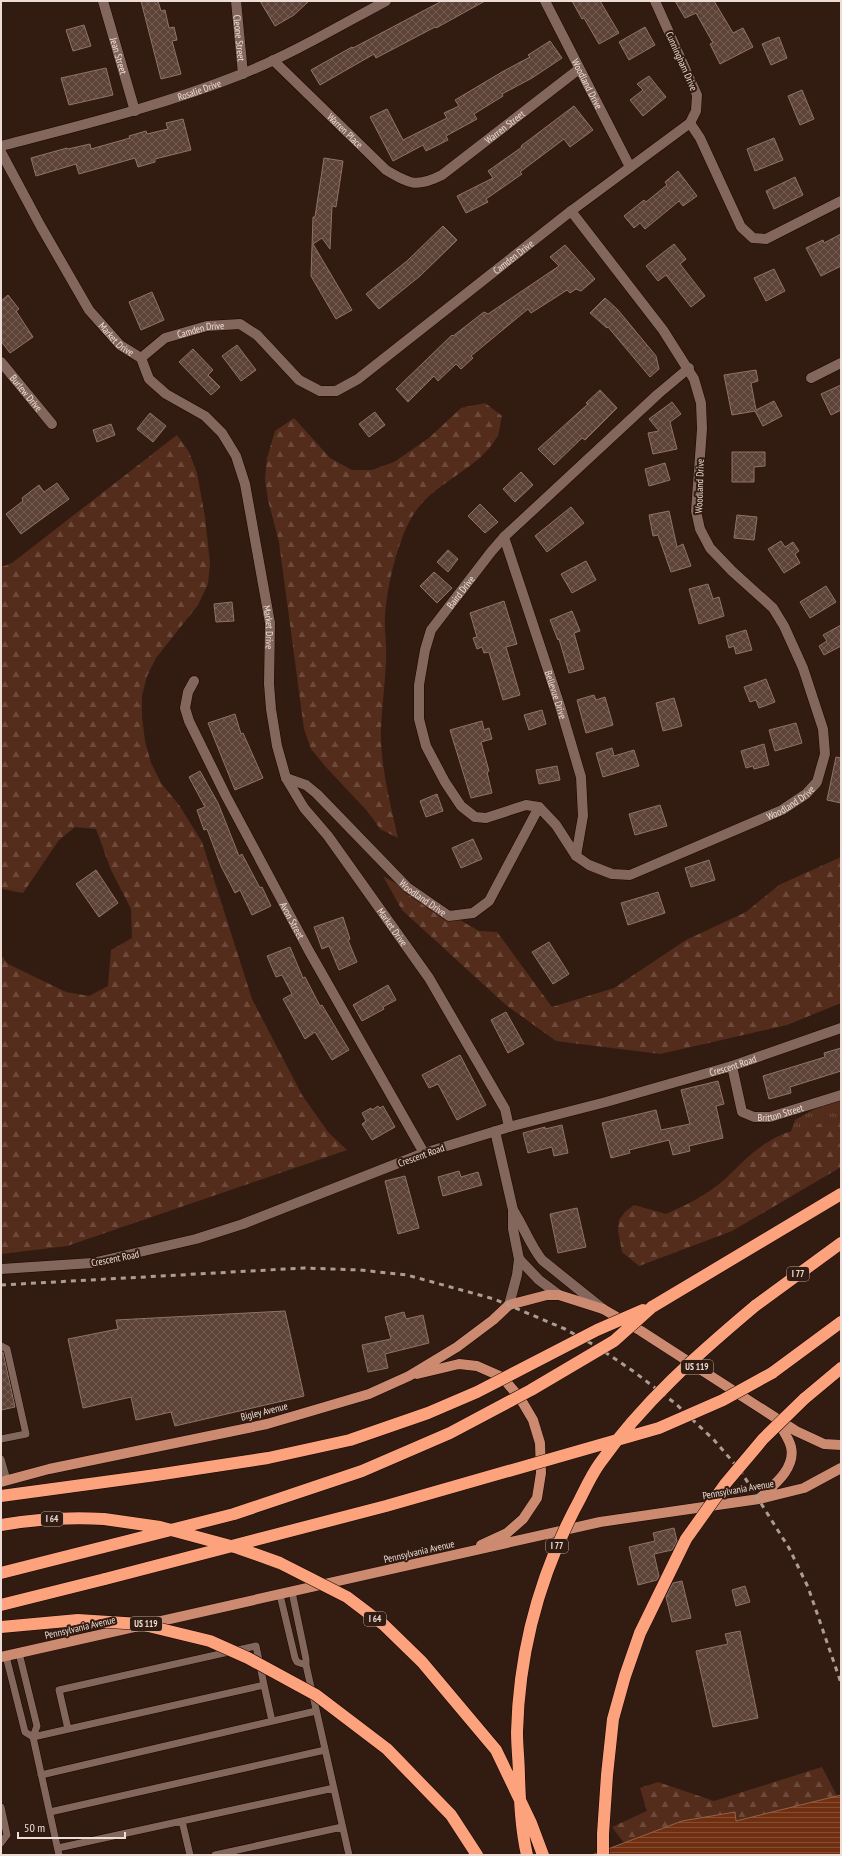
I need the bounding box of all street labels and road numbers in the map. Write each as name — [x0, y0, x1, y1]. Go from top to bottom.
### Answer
street label: Cleone Street — [230, 14, 248, 62]
street label: Cunningham Drive — [663, 29, 700, 93]
street label: Jean Street — [107, 35, 130, 76]
street label: Woodland Drive — [569, 57, 605, 111]
street label: Rosalie Drive — [176, 77, 223, 104]
street label: Warren Street — [482, 107, 528, 147]
street label: Warren Place — [324, 110, 366, 151]
street label: Camden Drive — [490, 237, 536, 277]
street label: Camden Drive — [176, 319, 225, 341]
street label: Market Drive — [96, 320, 136, 359]
street label: Burlew Drive — [7, 372, 45, 414]
street label: Woodland Drive — [692, 458, 707, 514]
street label: Baird Drive — [444, 573, 478, 611]
street label: Market Drive — [260, 604, 276, 649]
street label: Bellevue Drive — [542, 669, 569, 721]
street label: Woodland Drive — [765, 783, 818, 823]
street label: Woodland Drive — [396, 877, 449, 919]
street label: Avon Street — [277, 900, 307, 941]
street label: Market Drive — [374, 905, 410, 949]
street label: Crescent Road — [708, 1052, 758, 1079]
street label: Britton Street — [758, 1101, 805, 1124]
street label: Crescent Road — [396, 1141, 446, 1170]
street label: Crescent Road — [90, 1247, 140, 1270]
road number: I 77 — [787, 1267, 809, 1281]
road number: US 119 — [681, 1360, 713, 1374]
street label: Bigley Avenue — [239, 1399, 289, 1424]
street label: Pennsylvania Avenue — [701, 1477, 775, 1502]
road number: I 64 — [41, 1512, 63, 1526]
street label: Pennsylvania Avenue — [382, 1537, 456, 1566]
road number: I 77 — [546, 1539, 568, 1553]
road number: I 64 — [364, 1612, 386, 1626]
street label: Pennsylvania Avenue — [43, 1613, 117, 1642]
road number: US 119 — [130, 1617, 162, 1631]

